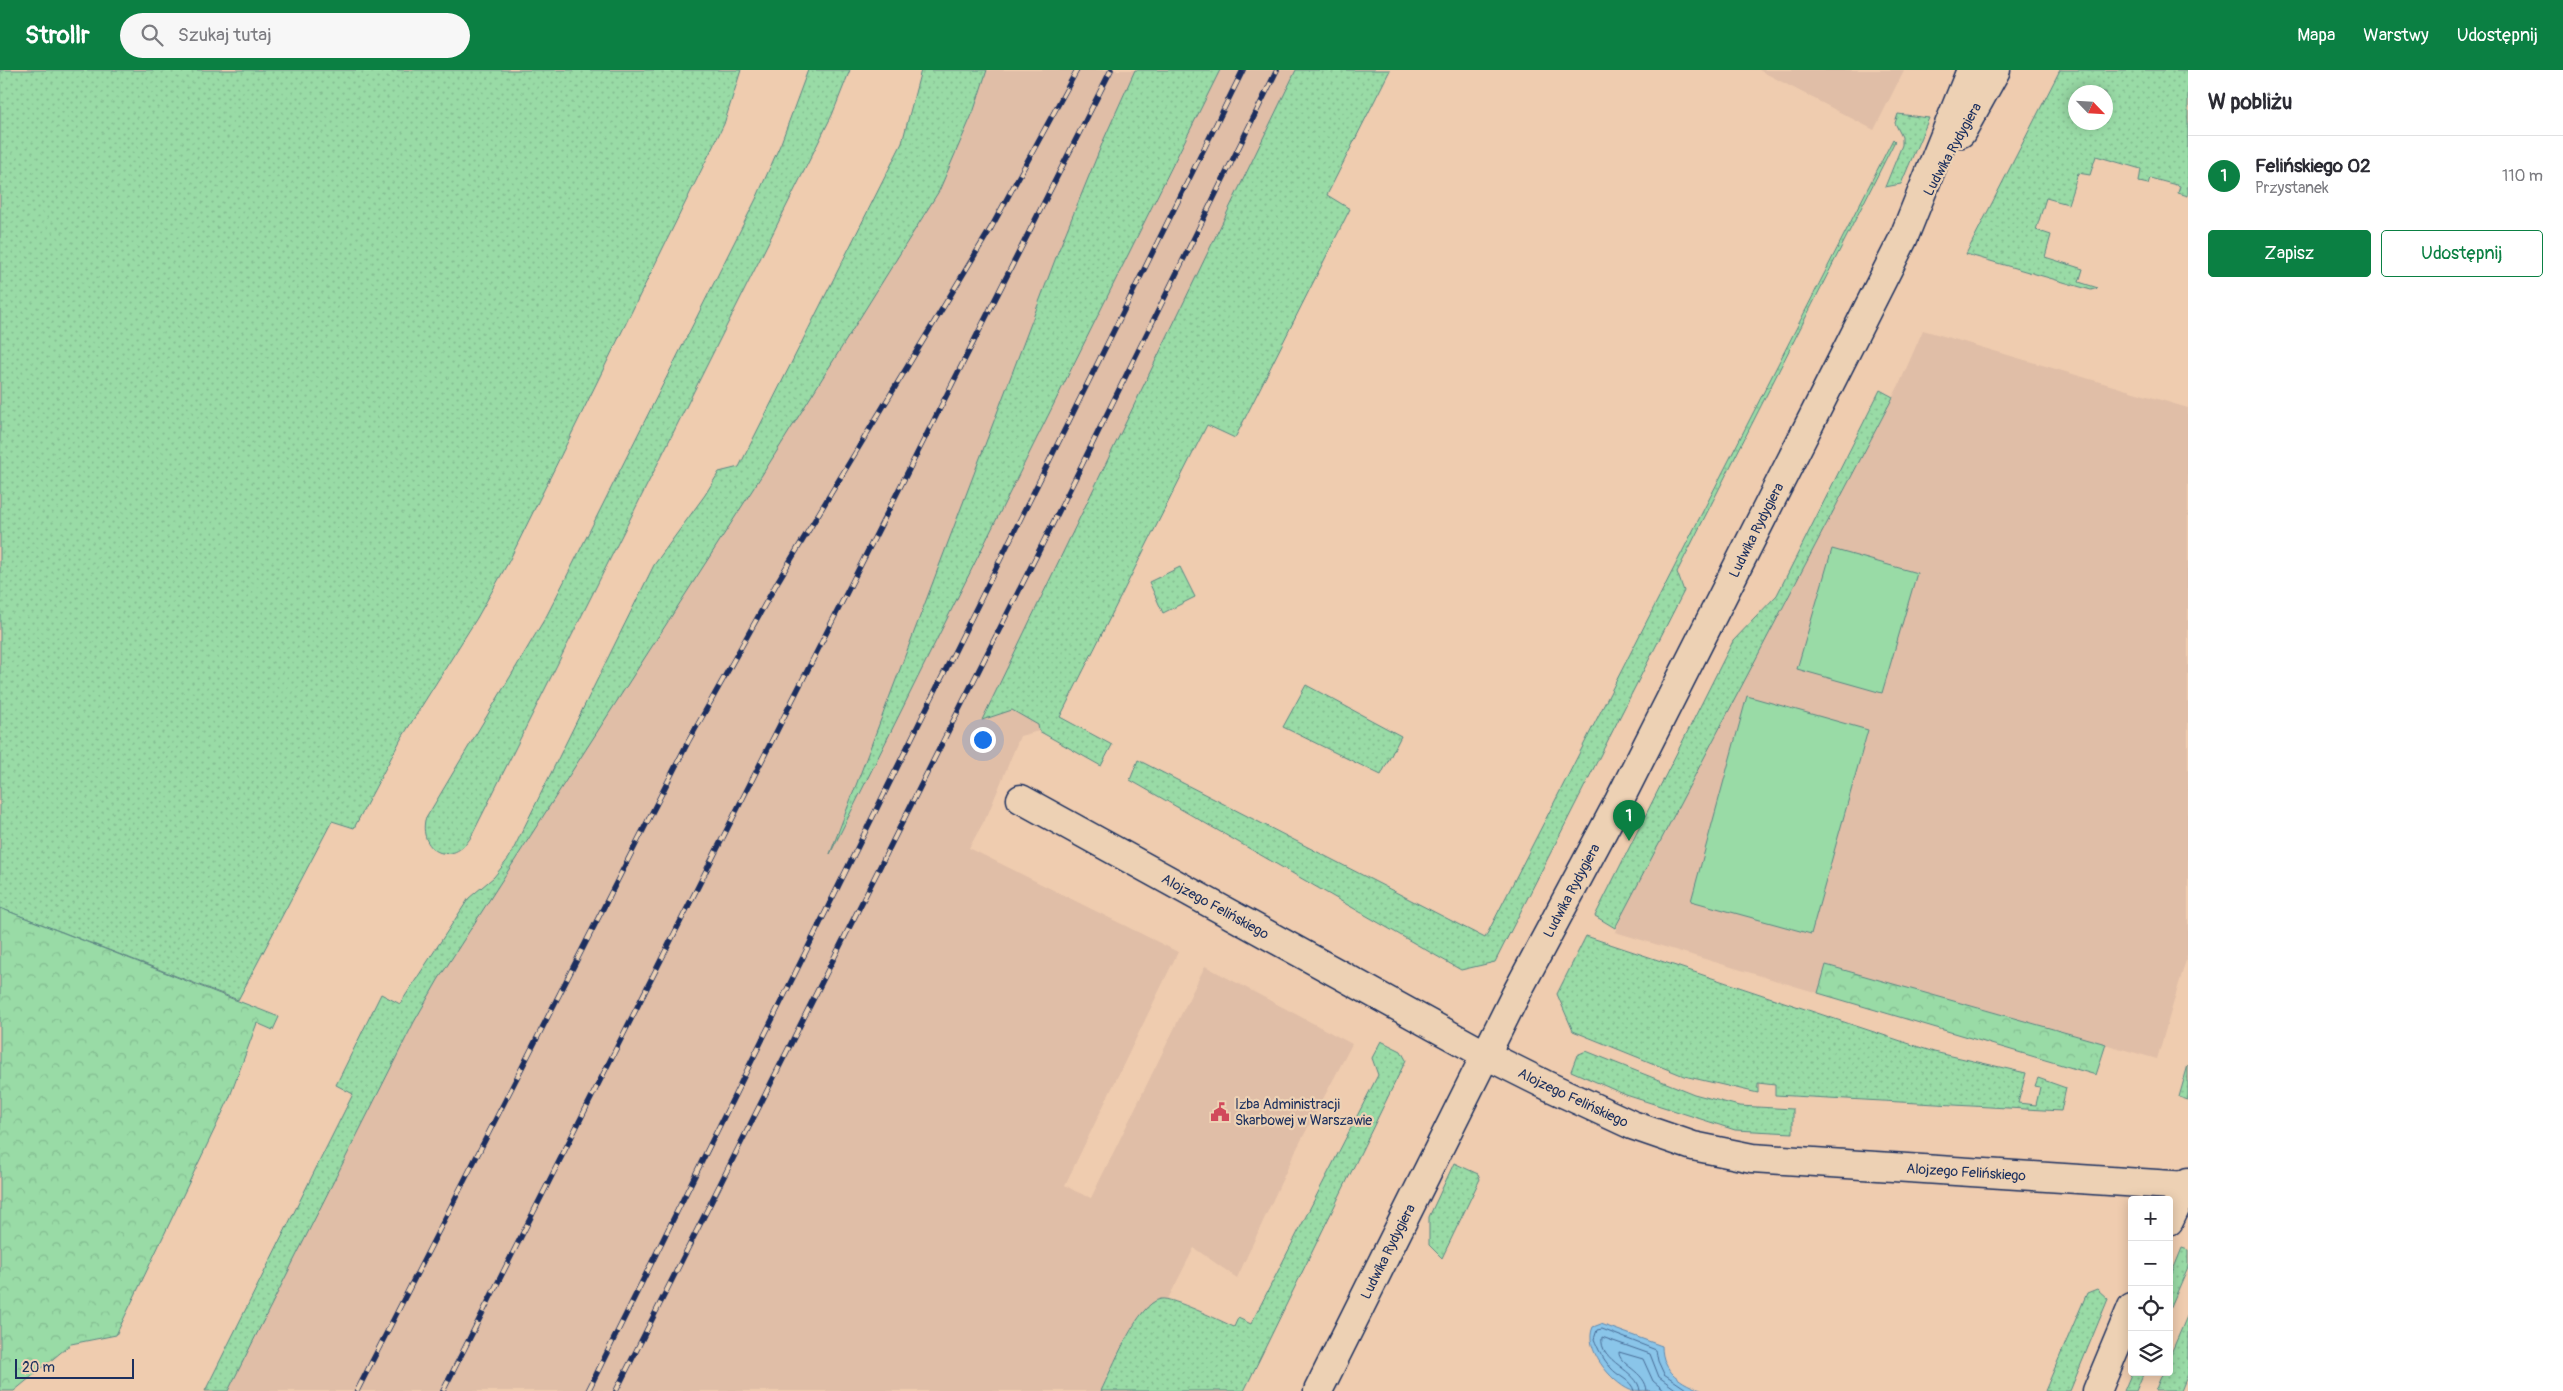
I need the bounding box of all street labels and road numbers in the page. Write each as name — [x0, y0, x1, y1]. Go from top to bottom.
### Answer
street label: Ludwika Rydygiera — [1920, 100, 1985, 199]
street label: Ludwika Rydygiera — [1725, 480, 1787, 581]
street label: Ludwika Rydygiera — [1540, 841, 1604, 941]
street label: Alojzego Felińskiego — [1159, 870, 1272, 943]
street label: Alojzego Felińskiego — [1515, 1064, 1631, 1131]
street label: Alojzego Felińskiego — [1906, 1160, 2027, 1185]
street label: Ludwika Rydygiera — [1357, 1201, 1419, 1302]

